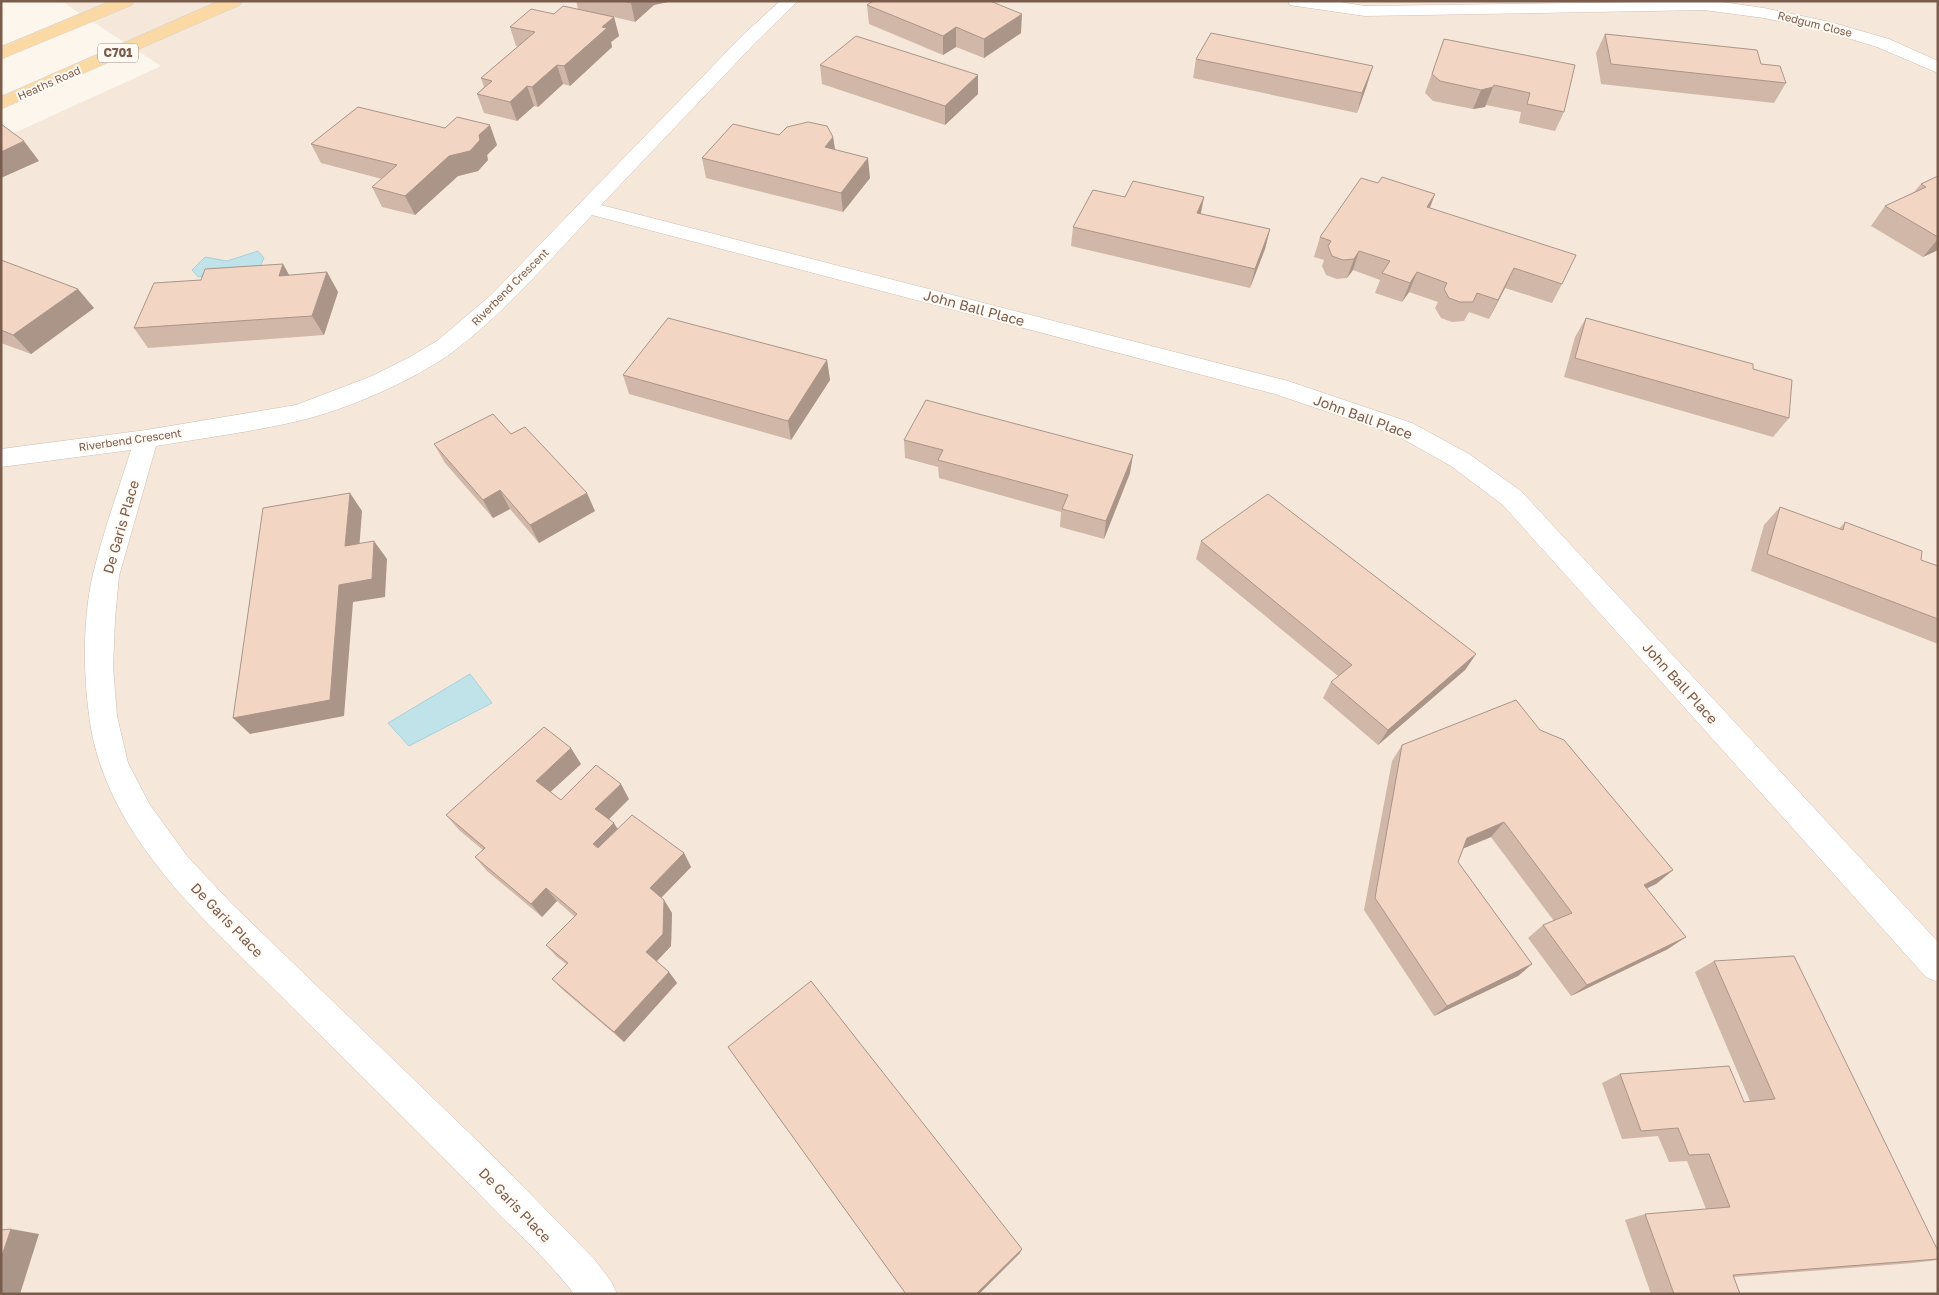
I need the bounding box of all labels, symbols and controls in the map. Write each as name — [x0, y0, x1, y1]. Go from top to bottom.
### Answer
street label: Redgum Close — [1777, 8, 1854, 39]
road number: C701 — [98, 44, 138, 62]
street label: Heaths Road — [15, 63, 82, 102]
street label: Riverbend Crescent — [468, 245, 551, 328]
street label: John Ball Place — [922, 286, 1027, 329]
street label: John Ball Place — [1311, 391, 1415, 442]
street label: Riverbend Crescent — [78, 426, 182, 453]
street label: De Garis Place — [99, 478, 142, 576]
street label: John Ball Place — [1639, 638, 1721, 727]
street label: De Garis Place — [188, 879, 267, 960]
street label: De Garis Place — [476, 1164, 555, 1245]

